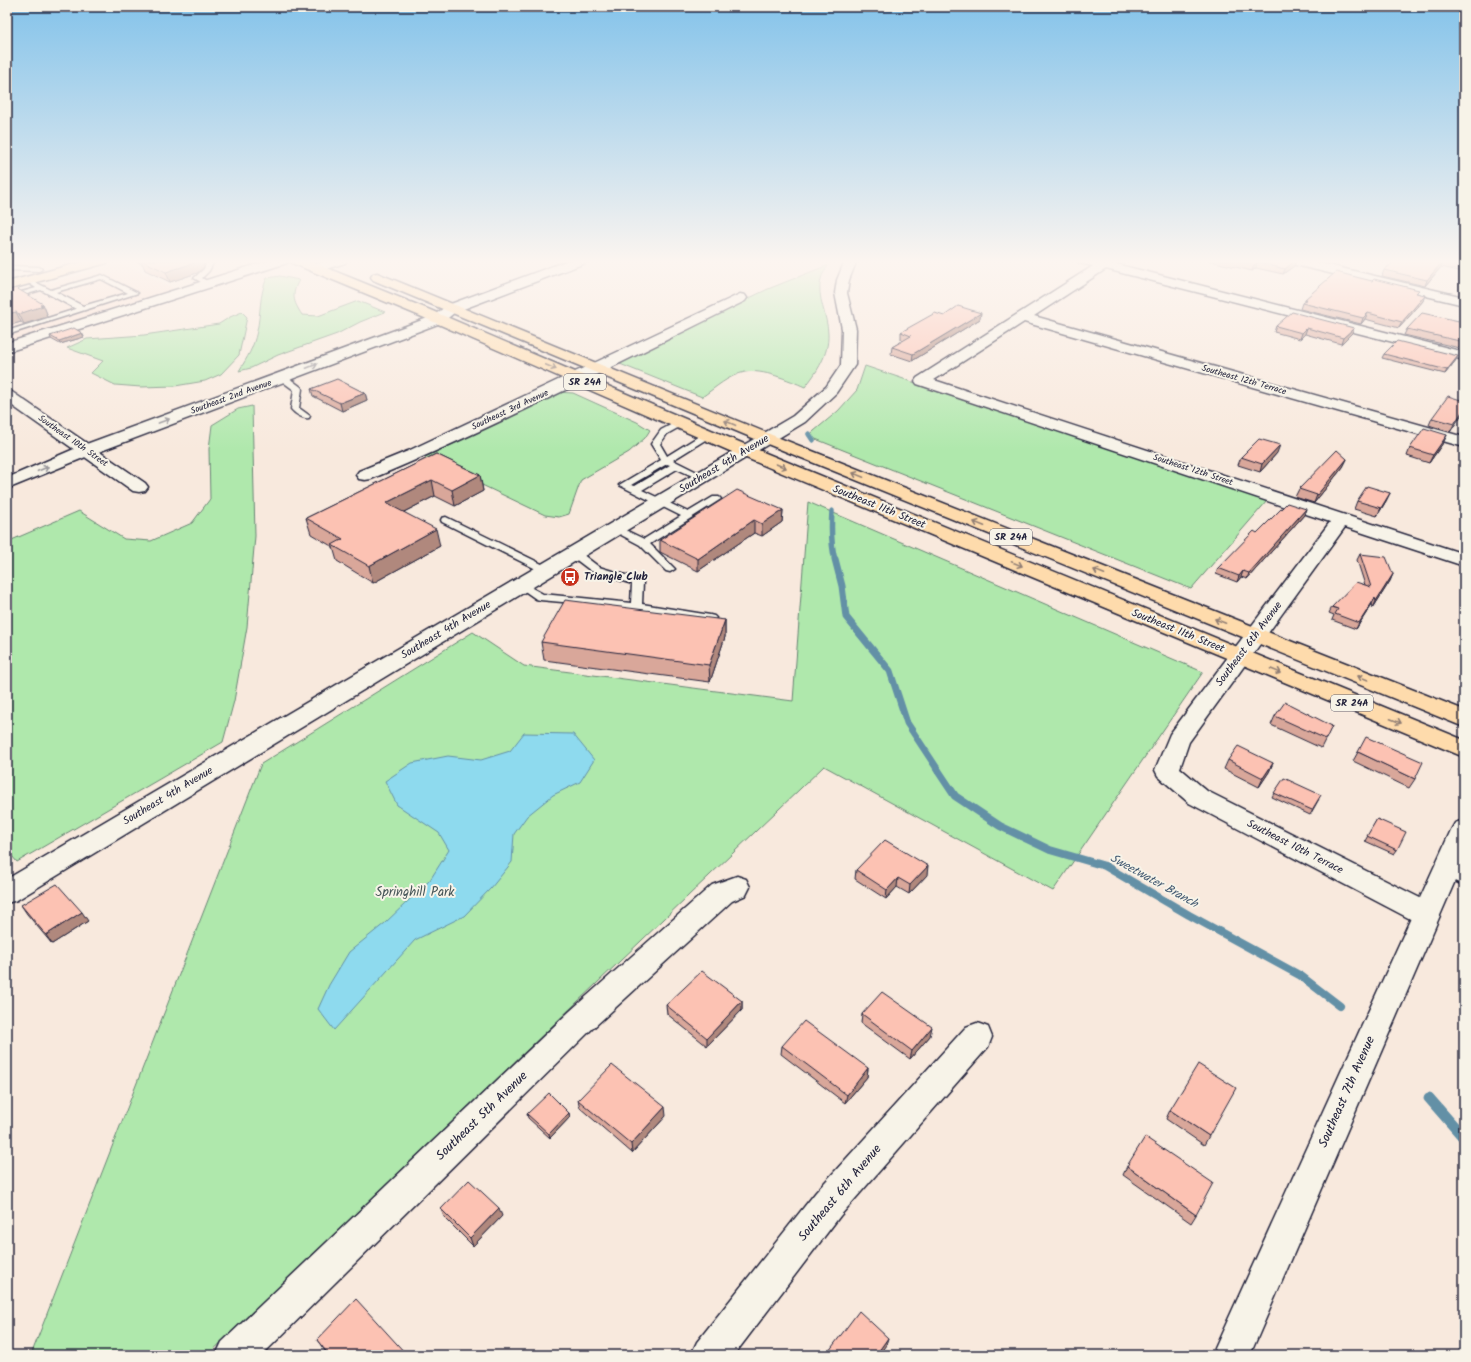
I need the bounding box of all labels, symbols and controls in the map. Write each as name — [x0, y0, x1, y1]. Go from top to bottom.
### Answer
street label: Southeast 12th Terrace — [1200, 361, 1288, 399]
one-way arrow — [305, 362, 317, 370]
one-way arrow — [544, 364, 556, 371]
road number: SR 24A — [564, 374, 606, 390]
street label: Southeast 2nd Avenue — [188, 375, 274, 419]
street label: Southeast 3rd Avenue — [469, 386, 551, 434]
street label: Southeast 10th Street — [35, 411, 112, 471]
one-way arrow — [157, 417, 169, 425]
one-way arrow — [725, 419, 737, 427]
street label: Southeast 4th Avenue — [675, 430, 773, 498]
street label: Southeast 12th Street — [1151, 450, 1236, 490]
one-way arrow — [774, 463, 786, 470]
one-way arrow — [36, 465, 48, 472]
one-way arrow — [853, 471, 865, 479]
street label: Southeast 11th Street — [830, 480, 929, 534]
one-way arrow — [973, 520, 985, 527]
road number: SR 24A — [990, 529, 1032, 545]
one-way arrow — [1011, 561, 1023, 568]
bus stop icon: Triangle Club — [559, 566, 581, 588]
place label: Triangle Club — [584, 568, 648, 586]
one-way arrow — [1094, 568, 1106, 576]
street label: Southeast 4th Avenue — [397, 596, 495, 664]
street label: Southeast 6th Avenue — [1211, 597, 1287, 690]
street label: Southeast 11th Street — [1129, 604, 1228, 658]
one-way arrow — [1214, 617, 1226, 624]
one-way arrow — [1270, 668, 1282, 676]
one-way arrow — [1357, 674, 1369, 682]
road number: SR 24A — [1331, 695, 1373, 711]
one-way arrow — [1390, 718, 1402, 725]
street label: Southeast 4th Avenue — [119, 762, 217, 830]
street label: Southeast 10th Terrace — [1244, 815, 1347, 879]
water label: Sweetwater Branch — [1107, 849, 1203, 914]
park label: Springhill Park — [376, 882, 455, 903]
street label: Southeast 7th Avenue — [1313, 1033, 1381, 1151]
street label: Southeast 5th Avenue — [431, 1066, 533, 1166]
street label: Southeast 6th Avenue — [793, 1140, 887, 1246]

